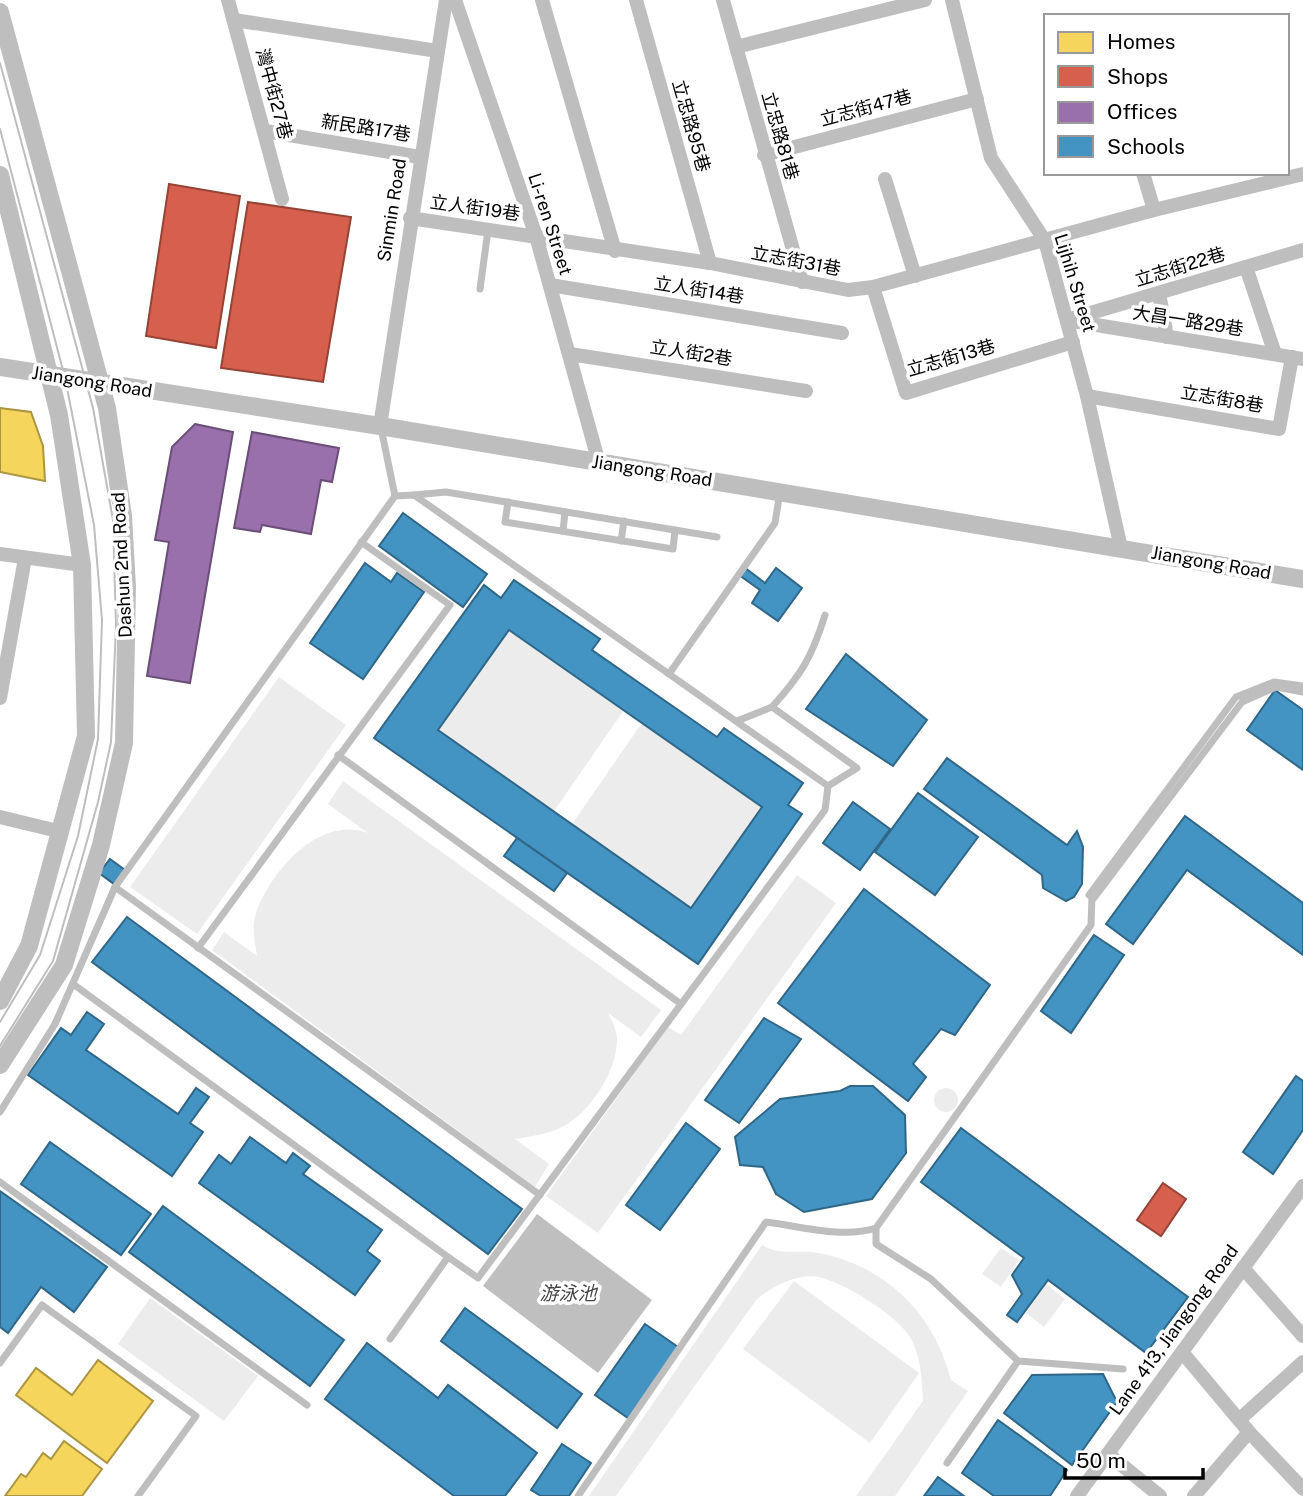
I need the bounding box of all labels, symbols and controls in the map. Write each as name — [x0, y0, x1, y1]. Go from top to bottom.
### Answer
legend — [1044, 14, 1289, 175]
text: Homes — [1107, 29, 1175, 54]
street label: 灣中街27巷 — [252, 46, 297, 142]
text: Shops — [1107, 64, 1168, 89]
street label: 立忠路95巷 — [668, 77, 715, 174]
street label: 立志街47巷 — [818, 85, 914, 130]
street label: 立忠路81巷 — [758, 89, 803, 182]
text: Offices — [1107, 99, 1177, 124]
street label: 新民路17巷 — [320, 110, 412, 145]
text: Schools — [1107, 134, 1185, 159]
street label: Sinmin Road — [373, 157, 410, 263]
street label: Li-ren Street — [524, 170, 577, 278]
street label: 立人街19巷 — [429, 191, 521, 224]
street label: Lijhih Street — [1051, 231, 1100, 335]
street label: 立志街31巷 — [750, 242, 843, 279]
street label: 立志街22巷 — [1132, 243, 1228, 290]
street label: 立人街14巷 — [653, 272, 745, 307]
street label: 大昌一路29巷 — [1131, 301, 1245, 340]
street label: 立志街13巷 — [904, 335, 997, 380]
street label: 立人街2巷 — [649, 336, 734, 369]
street label: Jiangong Road — [30, 362, 154, 401]
street label: 立志街8巷 — [1179, 381, 1265, 416]
street label: Jiangong Road — [590, 451, 714, 490]
street label: Dashun 2nd Road — [107, 492, 136, 638]
street label: Jiangong Road — [1149, 542, 1273, 583]
street label: Lane 413, Jiangong Road — [1105, 1241, 1242, 1419]
water label: 游泳池 — [539, 1282, 598, 1304]
scale bar — [1065, 1436, 1203, 1480]
text: 50 m — [1076, 1448, 1126, 1473]

